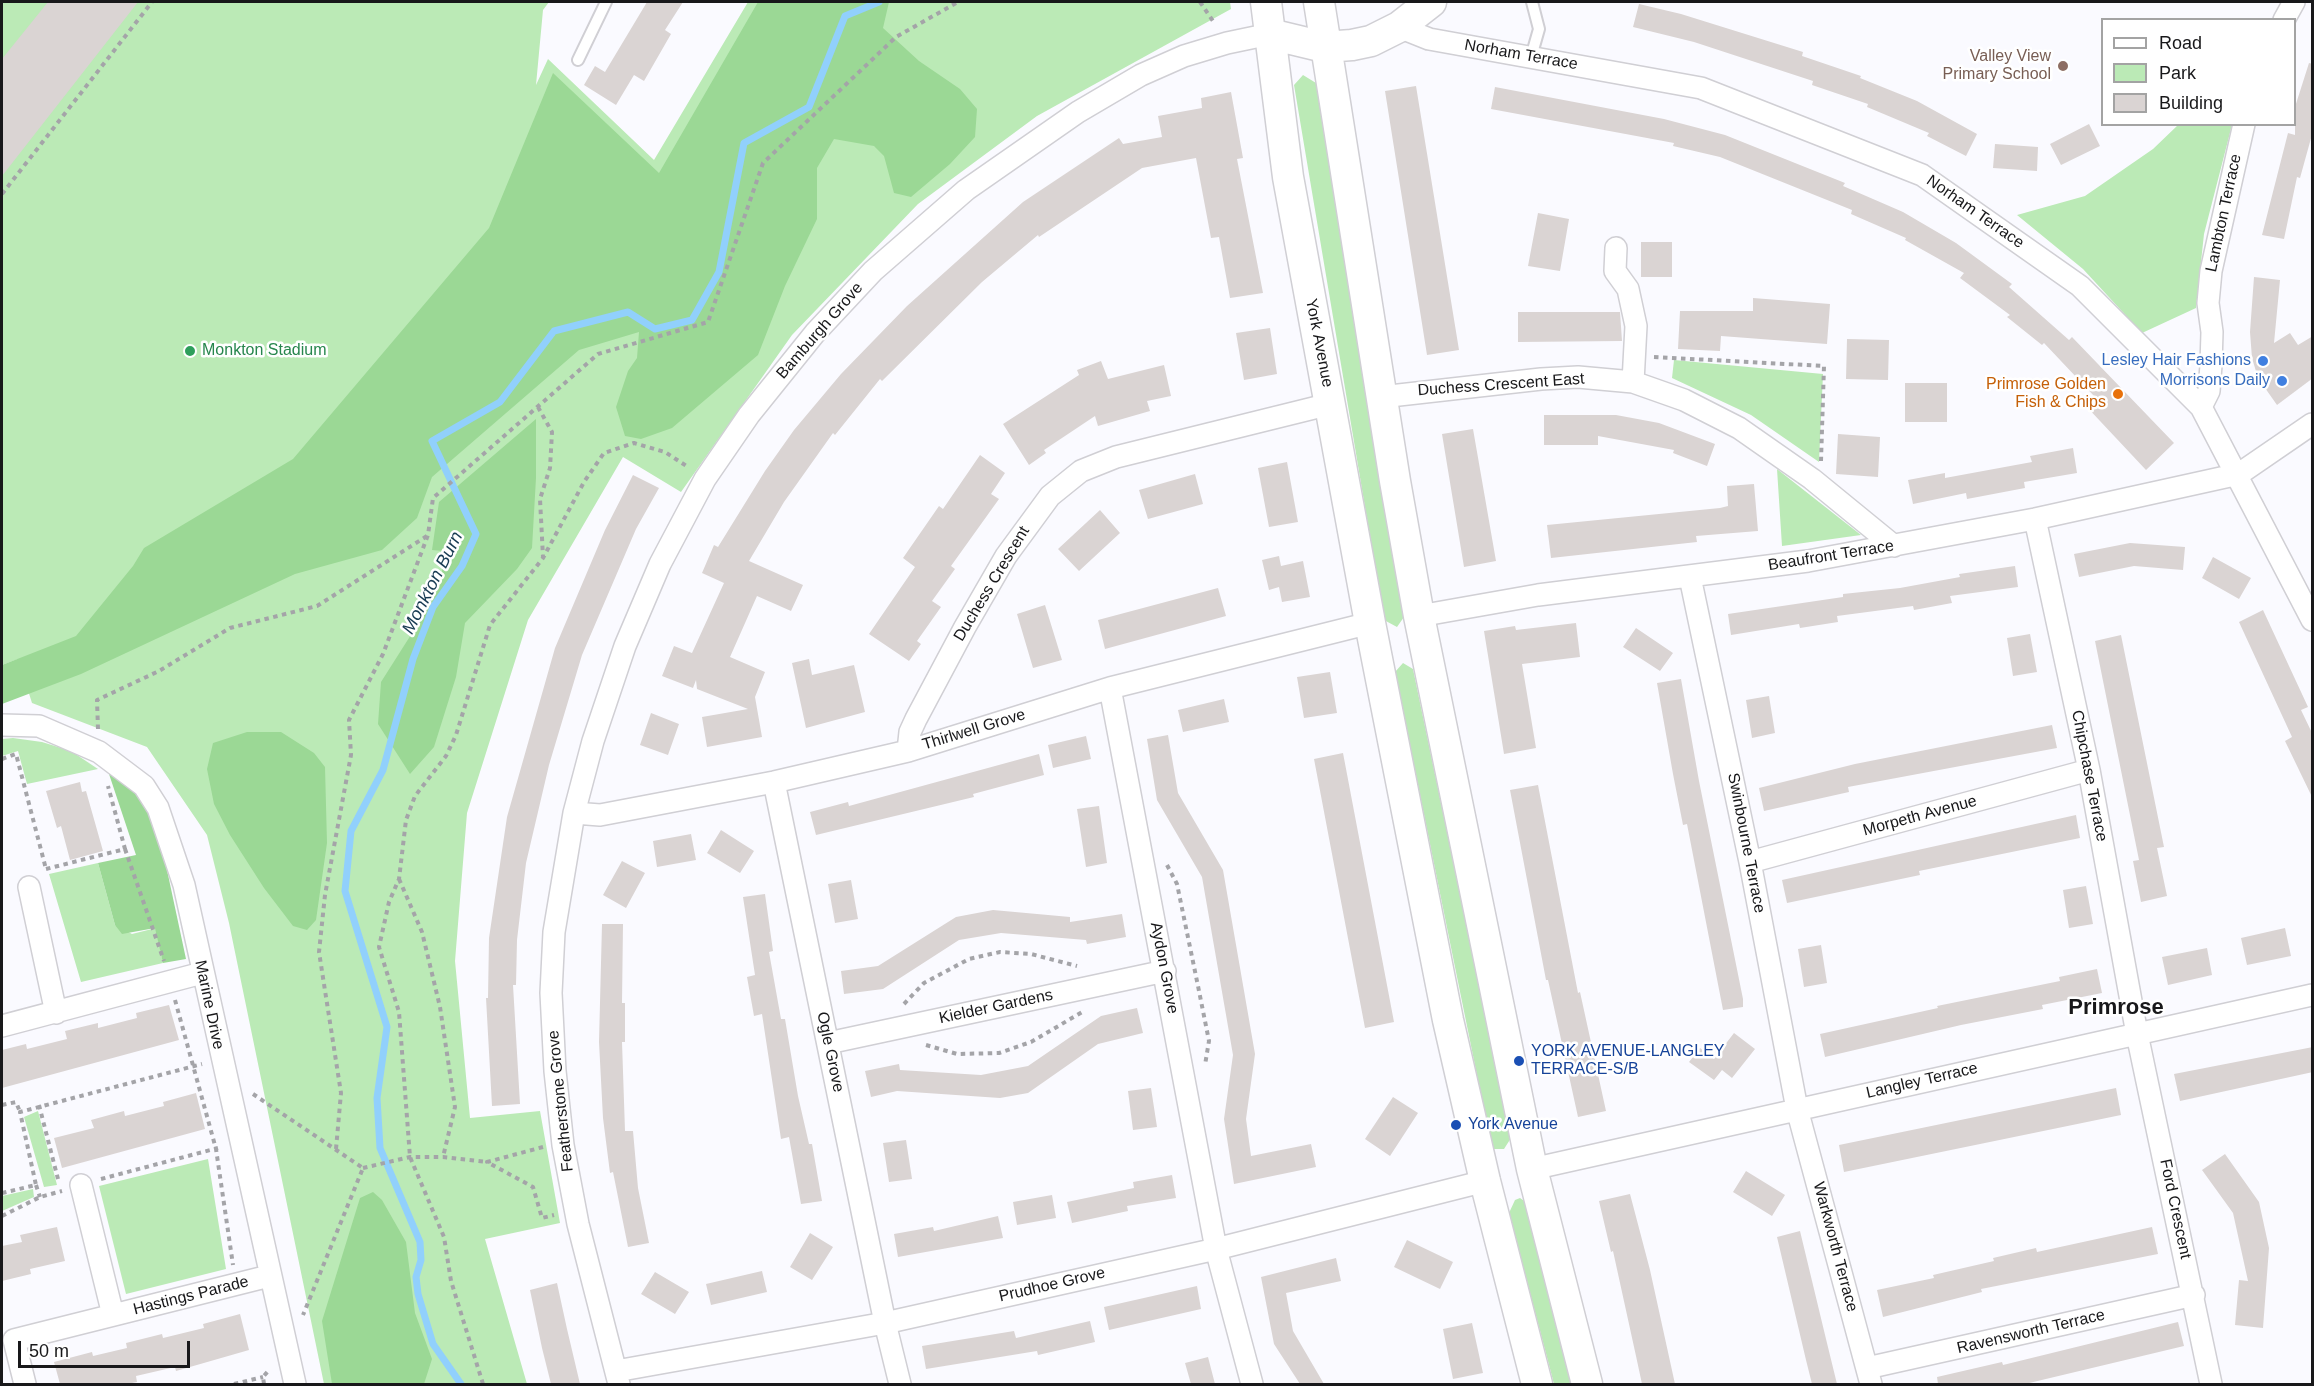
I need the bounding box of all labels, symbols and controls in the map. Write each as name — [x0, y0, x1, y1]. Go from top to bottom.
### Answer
legend — [2101, 18, 2296, 126]
text: Road — [2159, 33, 2202, 53]
street label: Norham Terrace — [1463, 36, 1579, 74]
place label: Valley View Primary School — [1943, 47, 2051, 85]
marker: Valley View Primary School — [2056, 59, 2070, 73]
text: Park — [2159, 63, 2196, 83]
text: Building — [2159, 93, 2223, 113]
street label: Lambton Terrace — [2202, 152, 2246, 274]
street label: Norham Terrace — [1923, 171, 2027, 253]
street label: Bamburgh Grove — [773, 279, 867, 383]
street label: York Avenue — [1301, 297, 1337, 389]
place label: Monkton Stadium — [202, 341, 327, 361]
marker: Monkton Stadium — [183, 344, 197, 358]
place label: Lesley Hair Fashions — [2102, 351, 2251, 371]
marker: Lesley Hair Fashions — [2256, 354, 2270, 368]
street label: Duchess Crescent East — [1417, 370, 1585, 400]
place label: Morrisons Daily — [2160, 371, 2270, 391]
marker: Morrisons Daily — [2275, 374, 2289, 388]
place label: Primrose Golden Fish & Chips — [1986, 375, 2106, 413]
marker: Primrose Golden Fish & Chips — [2111, 387, 2125, 401]
street label: Duchess Crescent — [950, 523, 1034, 645]
water label: Monkton Burn — [398, 528, 468, 638]
street label: Beaufront Terrace — [1767, 537, 1895, 575]
street label: Thirlwell Grove — [920, 705, 1028, 755]
street label: Chipchase Terrace — [2067, 709, 2111, 843]
street label: Swinbourne Terrace — [1723, 771, 1769, 915]
street label: Morpeth Avenue — [1861, 792, 1979, 840]
street label: Aydon Grove — [1146, 920, 1182, 1016]
street label: Marine Drive — [190, 959, 228, 1051]
street label: Kielder Gardens — [937, 986, 1055, 1028]
district label: Primrose — [2068, 995, 2164, 1021]
street label: Ogle Grove — [812, 1010, 848, 1094]
street label: Featherstone Grove — [544, 1029, 578, 1173]
place label: YORK AVENUE-LANGLEY TERRACE-S/B — [1531, 1042, 1725, 1080]
marker: YORK AVENUE-LANGLEY TERRACE-S/B — [1512, 1054, 1526, 1068]
street label: Langley Terrace — [1864, 1059, 1980, 1103]
place label: York Avenue — [1468, 1115, 1558, 1135]
marker: York Avenue — [1449, 1118, 1463, 1132]
street label: Ford Crescent — [2155, 1157, 2195, 1261]
street label: Warkworth Terrace — [1808, 1180, 1862, 1314]
street label: Prudhoe Grove — [997, 1263, 1107, 1307]
street label: Hastings Parade — [131, 1272, 251, 1320]
street label: Ravensworth Terrace — [1955, 1306, 2107, 1358]
scale bar — [21, 1329, 194, 1367]
text: 50 m — [29, 1341, 69, 1361]

